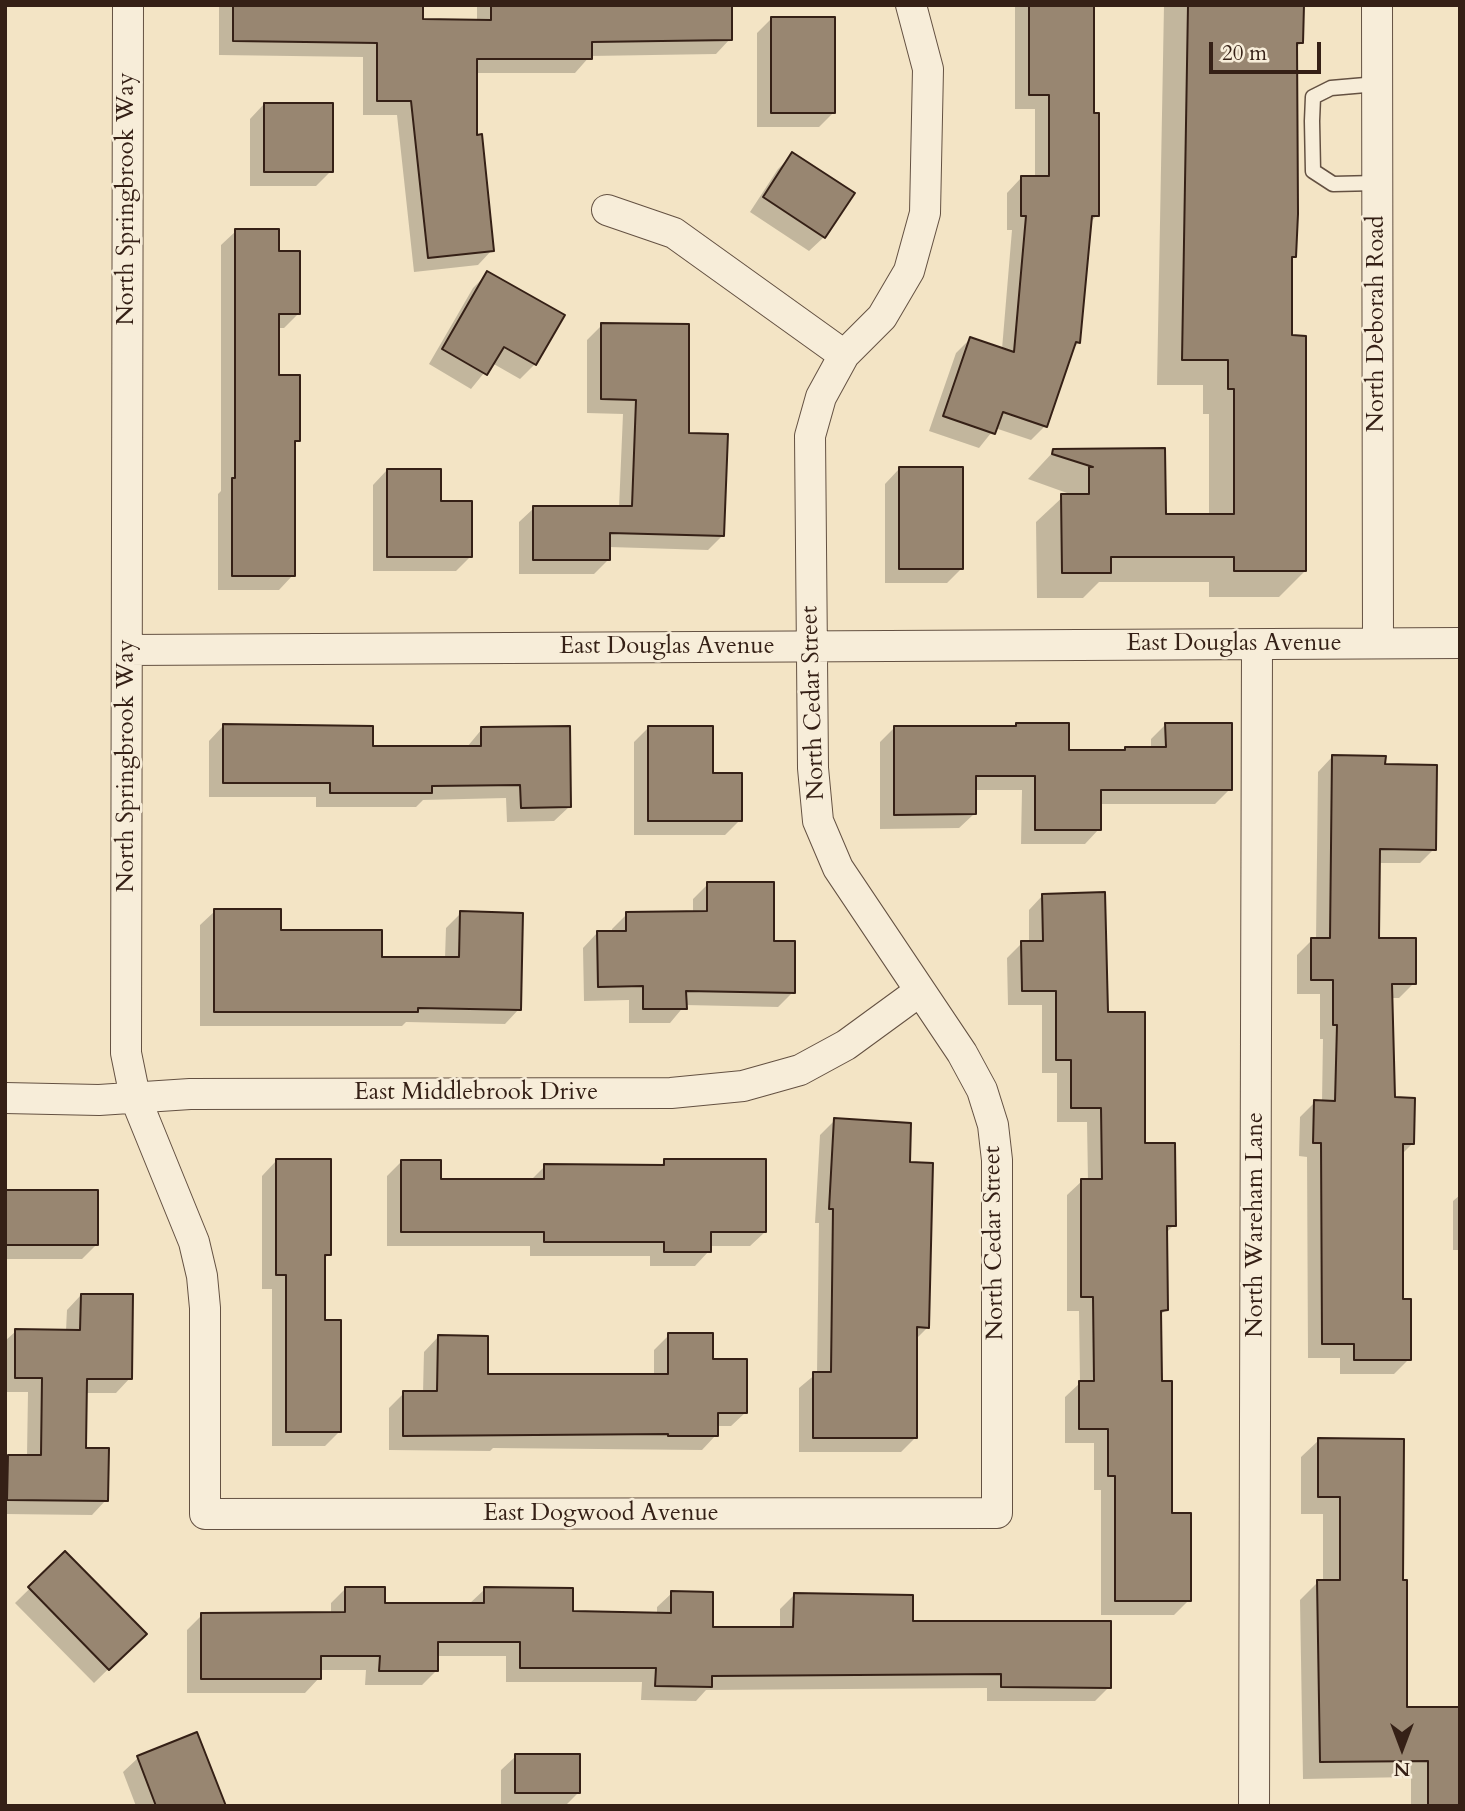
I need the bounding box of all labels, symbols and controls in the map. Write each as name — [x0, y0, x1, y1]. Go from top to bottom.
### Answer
scale bar — [1213, 28, 1325, 72]
text: 20 m — [1222, 39, 1267, 68]
street label: North Springbrook Way — [113, 72, 141, 326]
street label: North Deborah Road — [1363, 215, 1391, 433]
street label: North Cedar Street — [796, 605, 832, 801]
street label: East Douglas Avenue — [1126, 630, 1342, 658]
street label: East Douglas Avenue — [559, 633, 775, 661]
street label: North Springbrook Way — [113, 639, 141, 893]
street label: East Middlebrook Drive — [354, 1079, 598, 1107]
street label: North Wareham Lane — [1242, 1112, 1270, 1338]
street label: North Cedar Street — [979, 1145, 1011, 1341]
street label: East Dogwood Avenue — [483, 1500, 719, 1528]
north arrow — [1367, 1713, 1437, 1783]
text: N — [1394, 1756, 1410, 1782]

